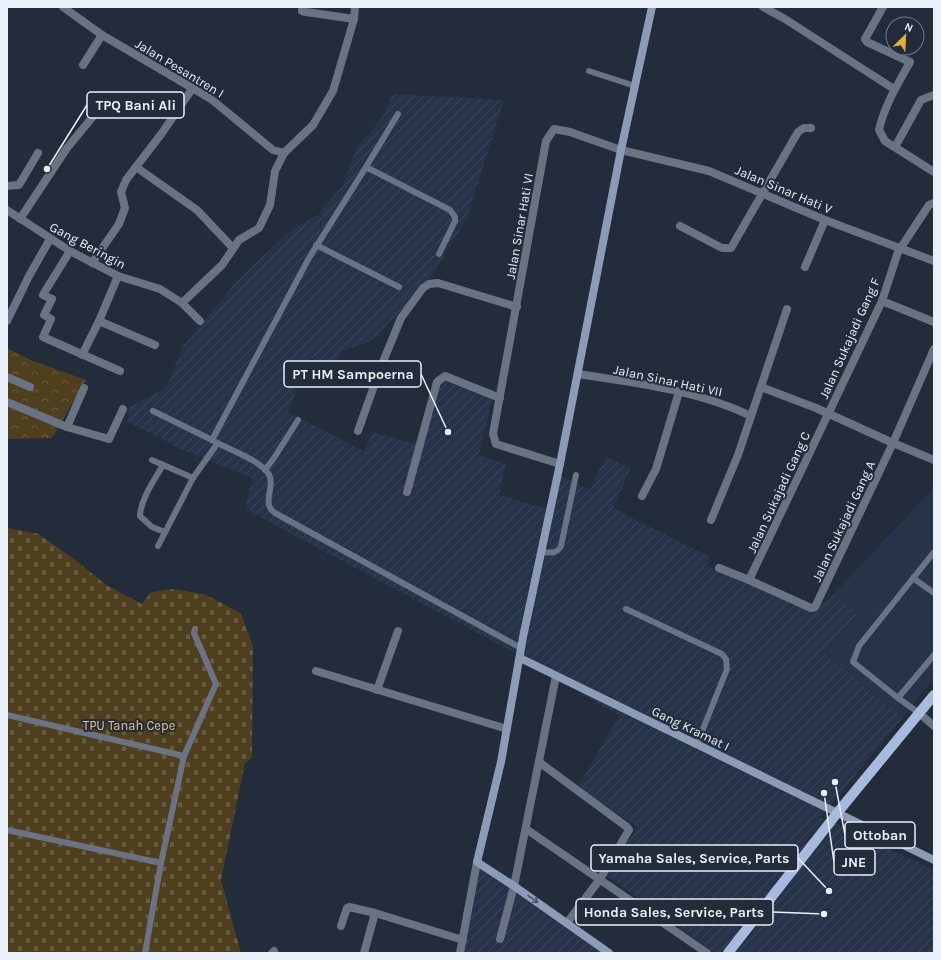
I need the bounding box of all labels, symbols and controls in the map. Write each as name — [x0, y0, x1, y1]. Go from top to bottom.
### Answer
north arrow — [885, 16, 925, 56]
text: N — [903, 20, 915, 35]
street label: Jalan Pesantren I — [133, 36, 227, 101]
callout: TPQ Bani Ali — [87, 92, 184, 118]
text: TPQ Bani Ali — [96, 97, 176, 114]
street label: Jalan Sinar Hati V — [733, 162, 835, 217]
street label: Jalan Sinar Hati VI — [503, 172, 536, 280]
street label: Gang Beringin — [47, 219, 128, 272]
street label: Jalan Sukajadi Gang F — [816, 275, 883, 401]
callout: PT HM Sampoerna — [284, 361, 421, 387]
street label: Jalan Sinar Hati VII — [612, 362, 724, 399]
text: PT HM Sampoerna — [292, 366, 414, 383]
street label: Jalan Sukajadi Gang C — [744, 429, 813, 555]
street label: Jalan Sukajadi Gang A — [809, 458, 878, 584]
street label: Gang Kramat I — [650, 703, 732, 754]
park label: TPU Tanah Cepe — [83, 718, 176, 733]
callout: Ottoban — [845, 822, 915, 848]
text: Ottoban — [853, 827, 907, 844]
callout: Yamaha Sales, Service, Parts — [591, 845, 798, 871]
callout: JNE — [834, 849, 875, 875]
text: Yamaha Sales, Service, Parts — [599, 850, 789, 867]
text: JNE — [842, 854, 866, 871]
one-way arrow — [527, 895, 538, 903]
callout: Honda Sales, Service, Parts — [576, 899, 773, 925]
text: Honda Sales, Service, Parts — [584, 904, 764, 921]

